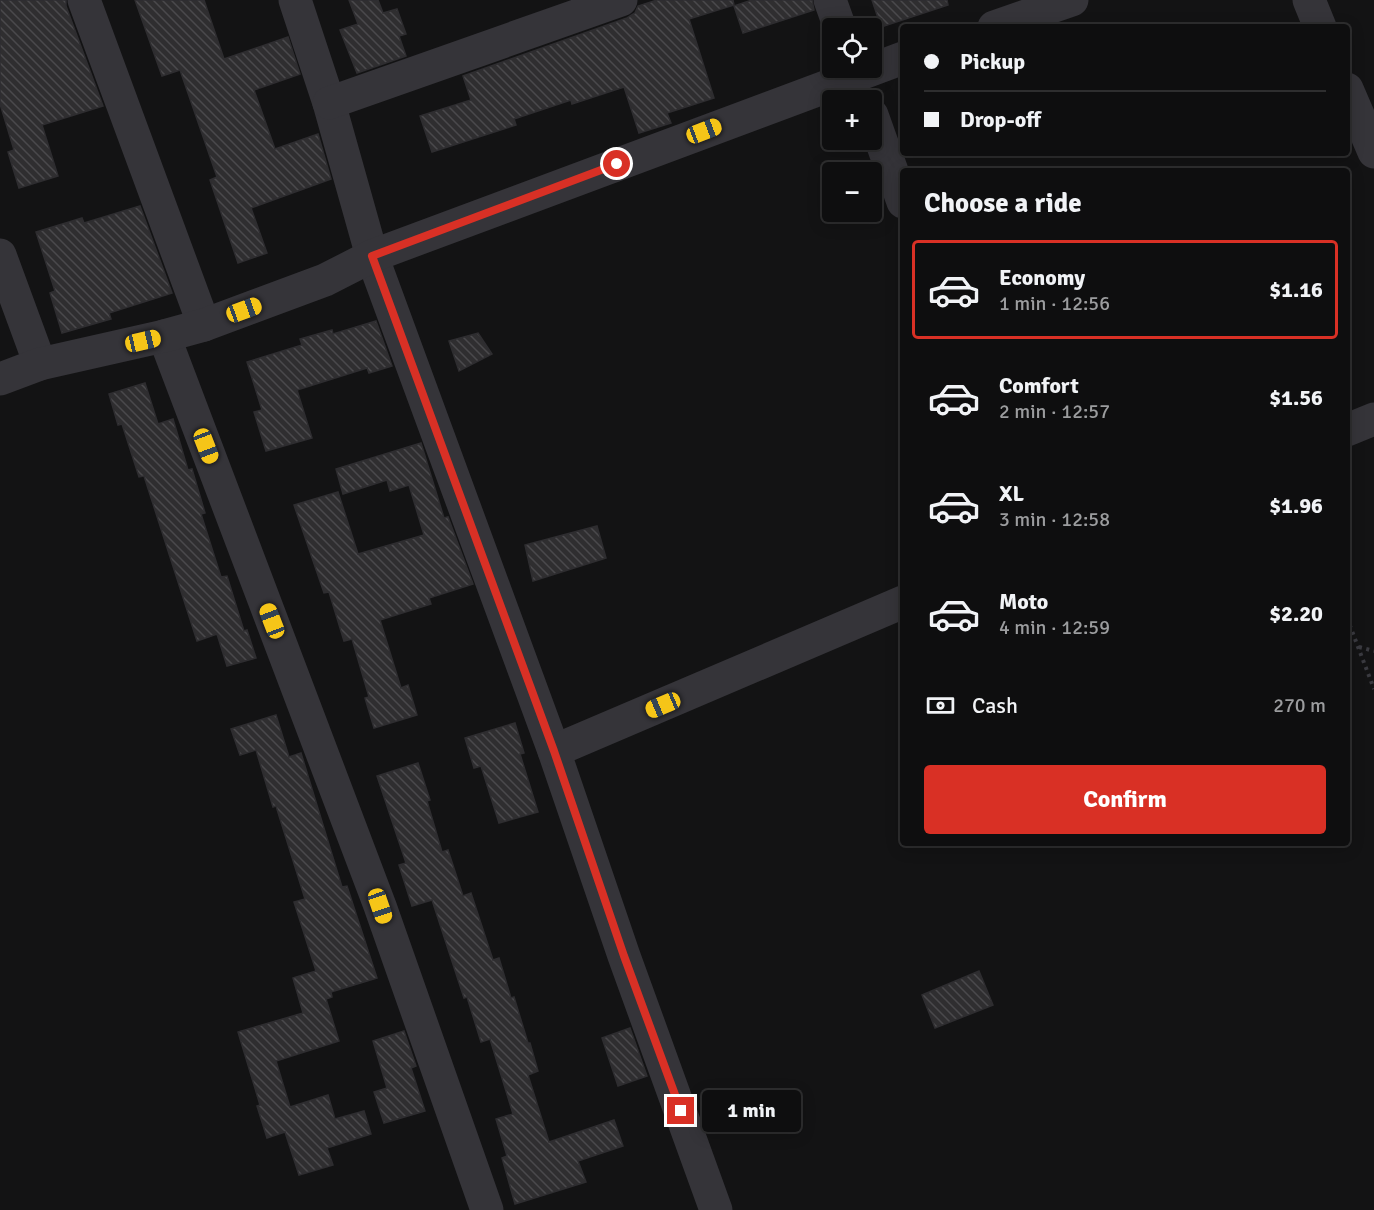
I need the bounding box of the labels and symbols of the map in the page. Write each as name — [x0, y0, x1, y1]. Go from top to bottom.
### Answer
car — [684, 116, 724, 146]
route start — [603, 150, 630, 177]
car — [224, 295, 264, 325]
car — [123, 328, 163, 354]
car — [191, 426, 221, 466]
car — [257, 601, 287, 641]
car — [643, 690, 683, 720]
car — [366, 886, 394, 926]
callout: 1 min — [702, 1090, 801, 1132]
route end — [667, 1097, 694, 1124]

